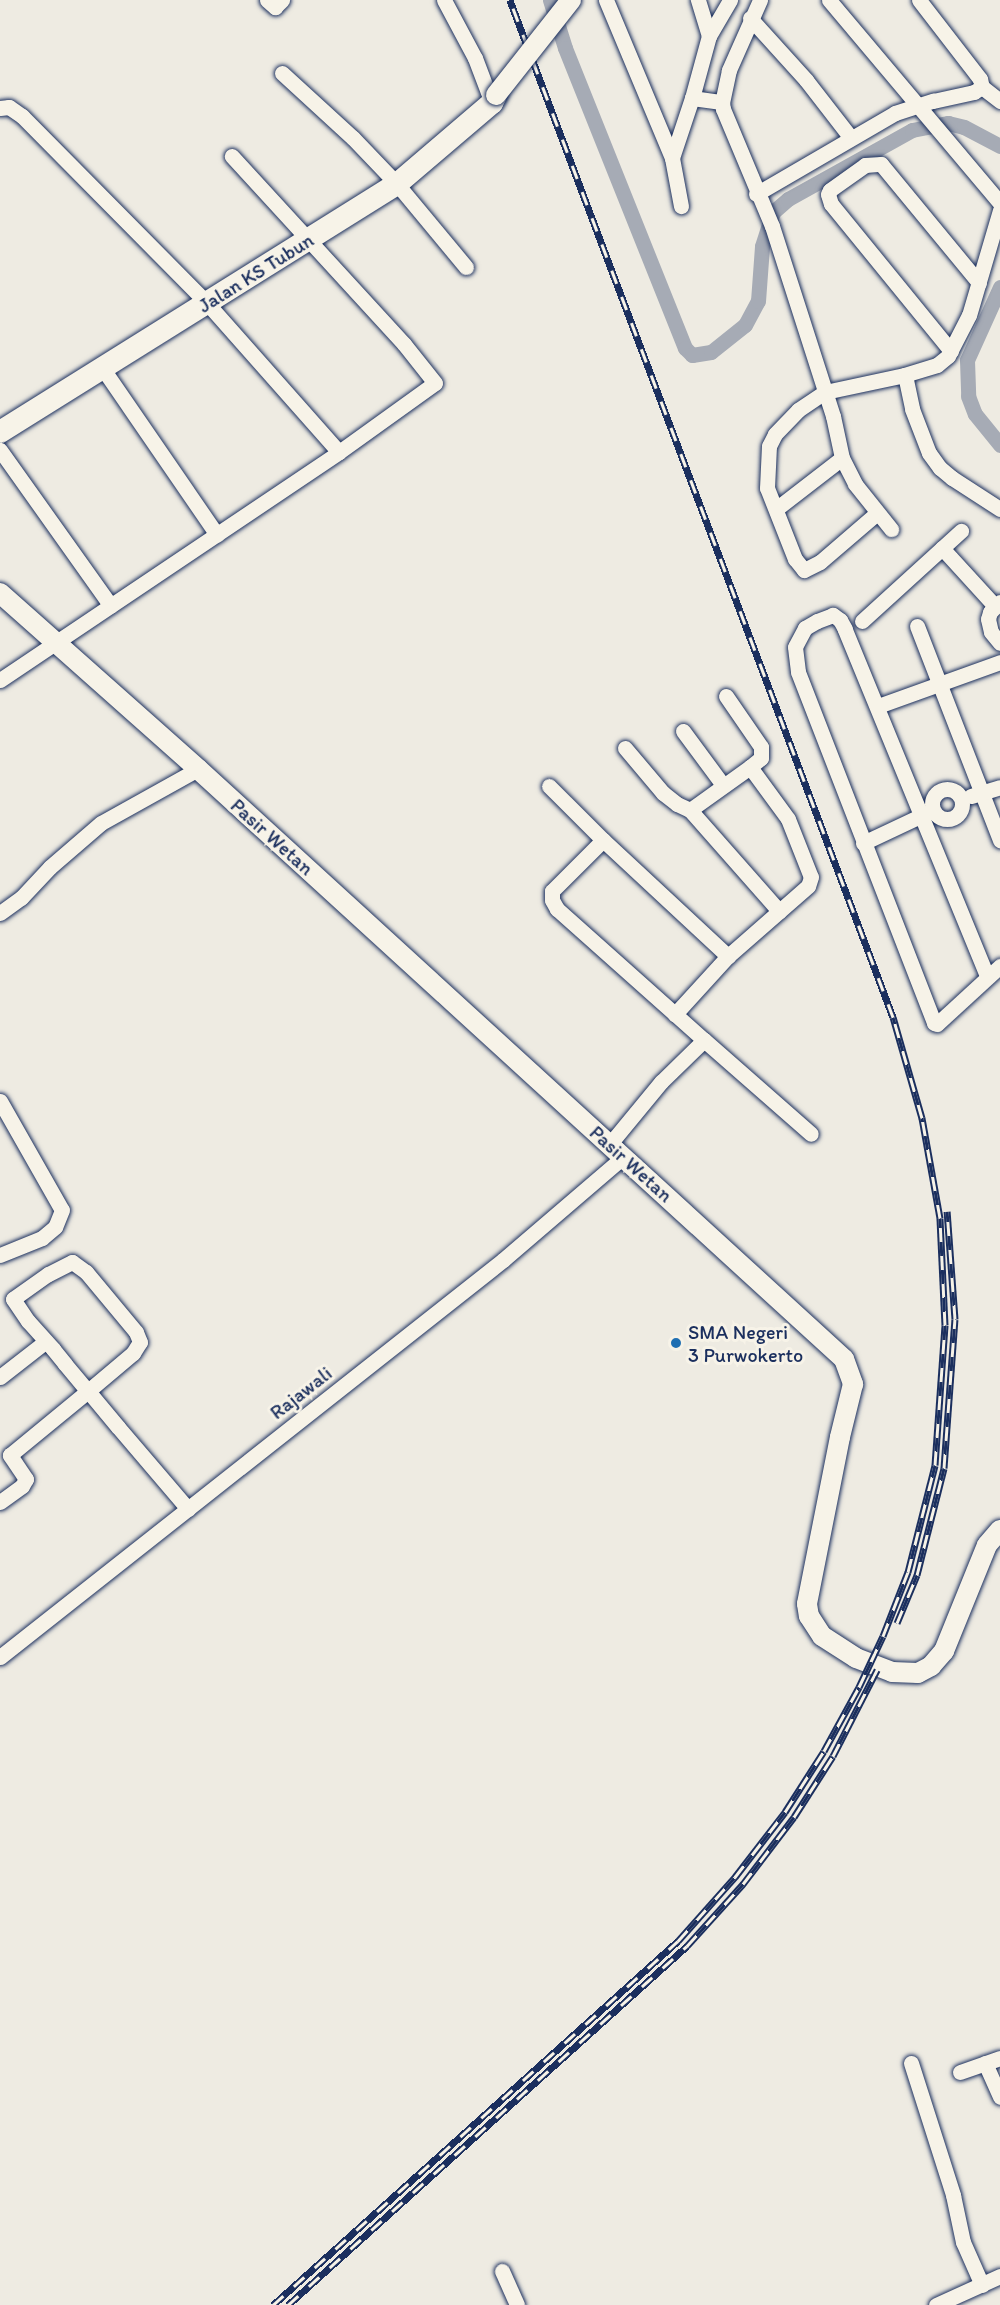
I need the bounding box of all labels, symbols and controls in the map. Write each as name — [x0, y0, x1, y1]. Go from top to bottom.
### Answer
street label: Jalan KS Tubun — [194, 228, 318, 318]
street label: Pasir Wetan — [226, 794, 318, 880]
street label: Pasir Wetan — [585, 1121, 677, 1207]
place label: SMA Negeri 3 Purwokerto — [688, 1320, 803, 1367]
marker: SMA Negeri 3 Purwokerto — [669, 1336, 683, 1350]
street label: Rajawali — [265, 1361, 337, 1425]

